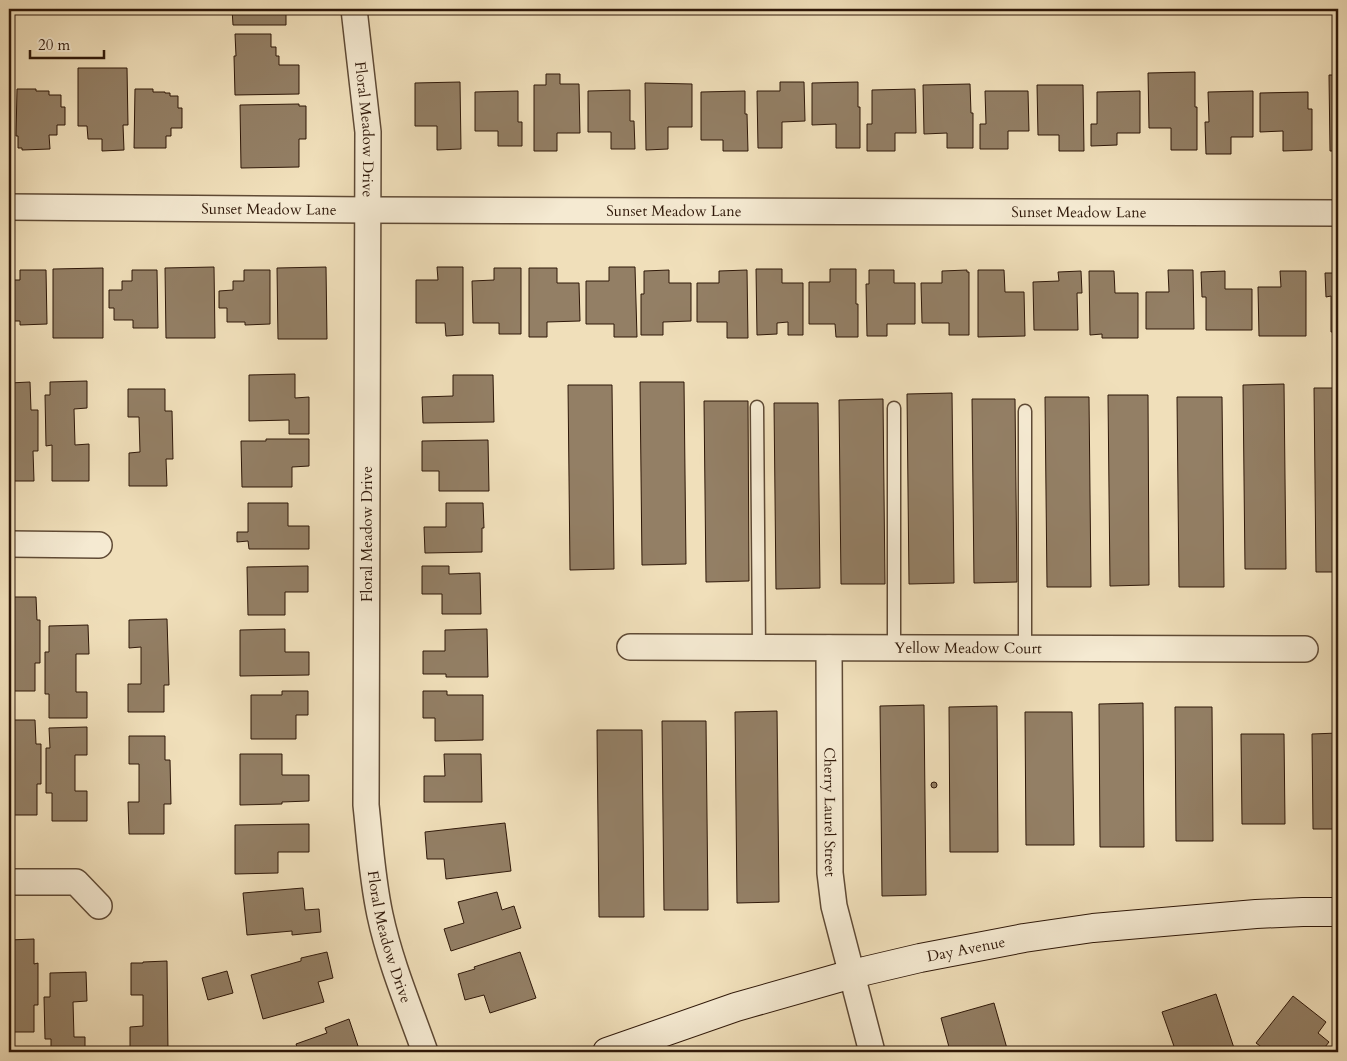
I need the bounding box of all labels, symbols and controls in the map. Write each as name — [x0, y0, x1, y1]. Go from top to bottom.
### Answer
scale bar — [30, 28, 104, 60]
text: 20 m — [38, 35, 70, 55]
street label: Floral Meadow Drive — [350, 60, 378, 198]
street label: Sunset Meadow Lane — [201, 199, 337, 220]
street label: Sunset Meadow Lane — [606, 201, 742, 221]
street label: Sunset Meadow Lane — [1011, 202, 1147, 222]
street label: Floral Meadow Drive — [357, 466, 377, 602]
street label: Yellow Meadow Court — [894, 638, 1042, 658]
street label: Cherry Laurel Street — [819, 747, 840, 878]
street label: Floral Meadow Drive — [363, 869, 416, 1006]
street label: Day Avenue — [925, 932, 1007, 966]

